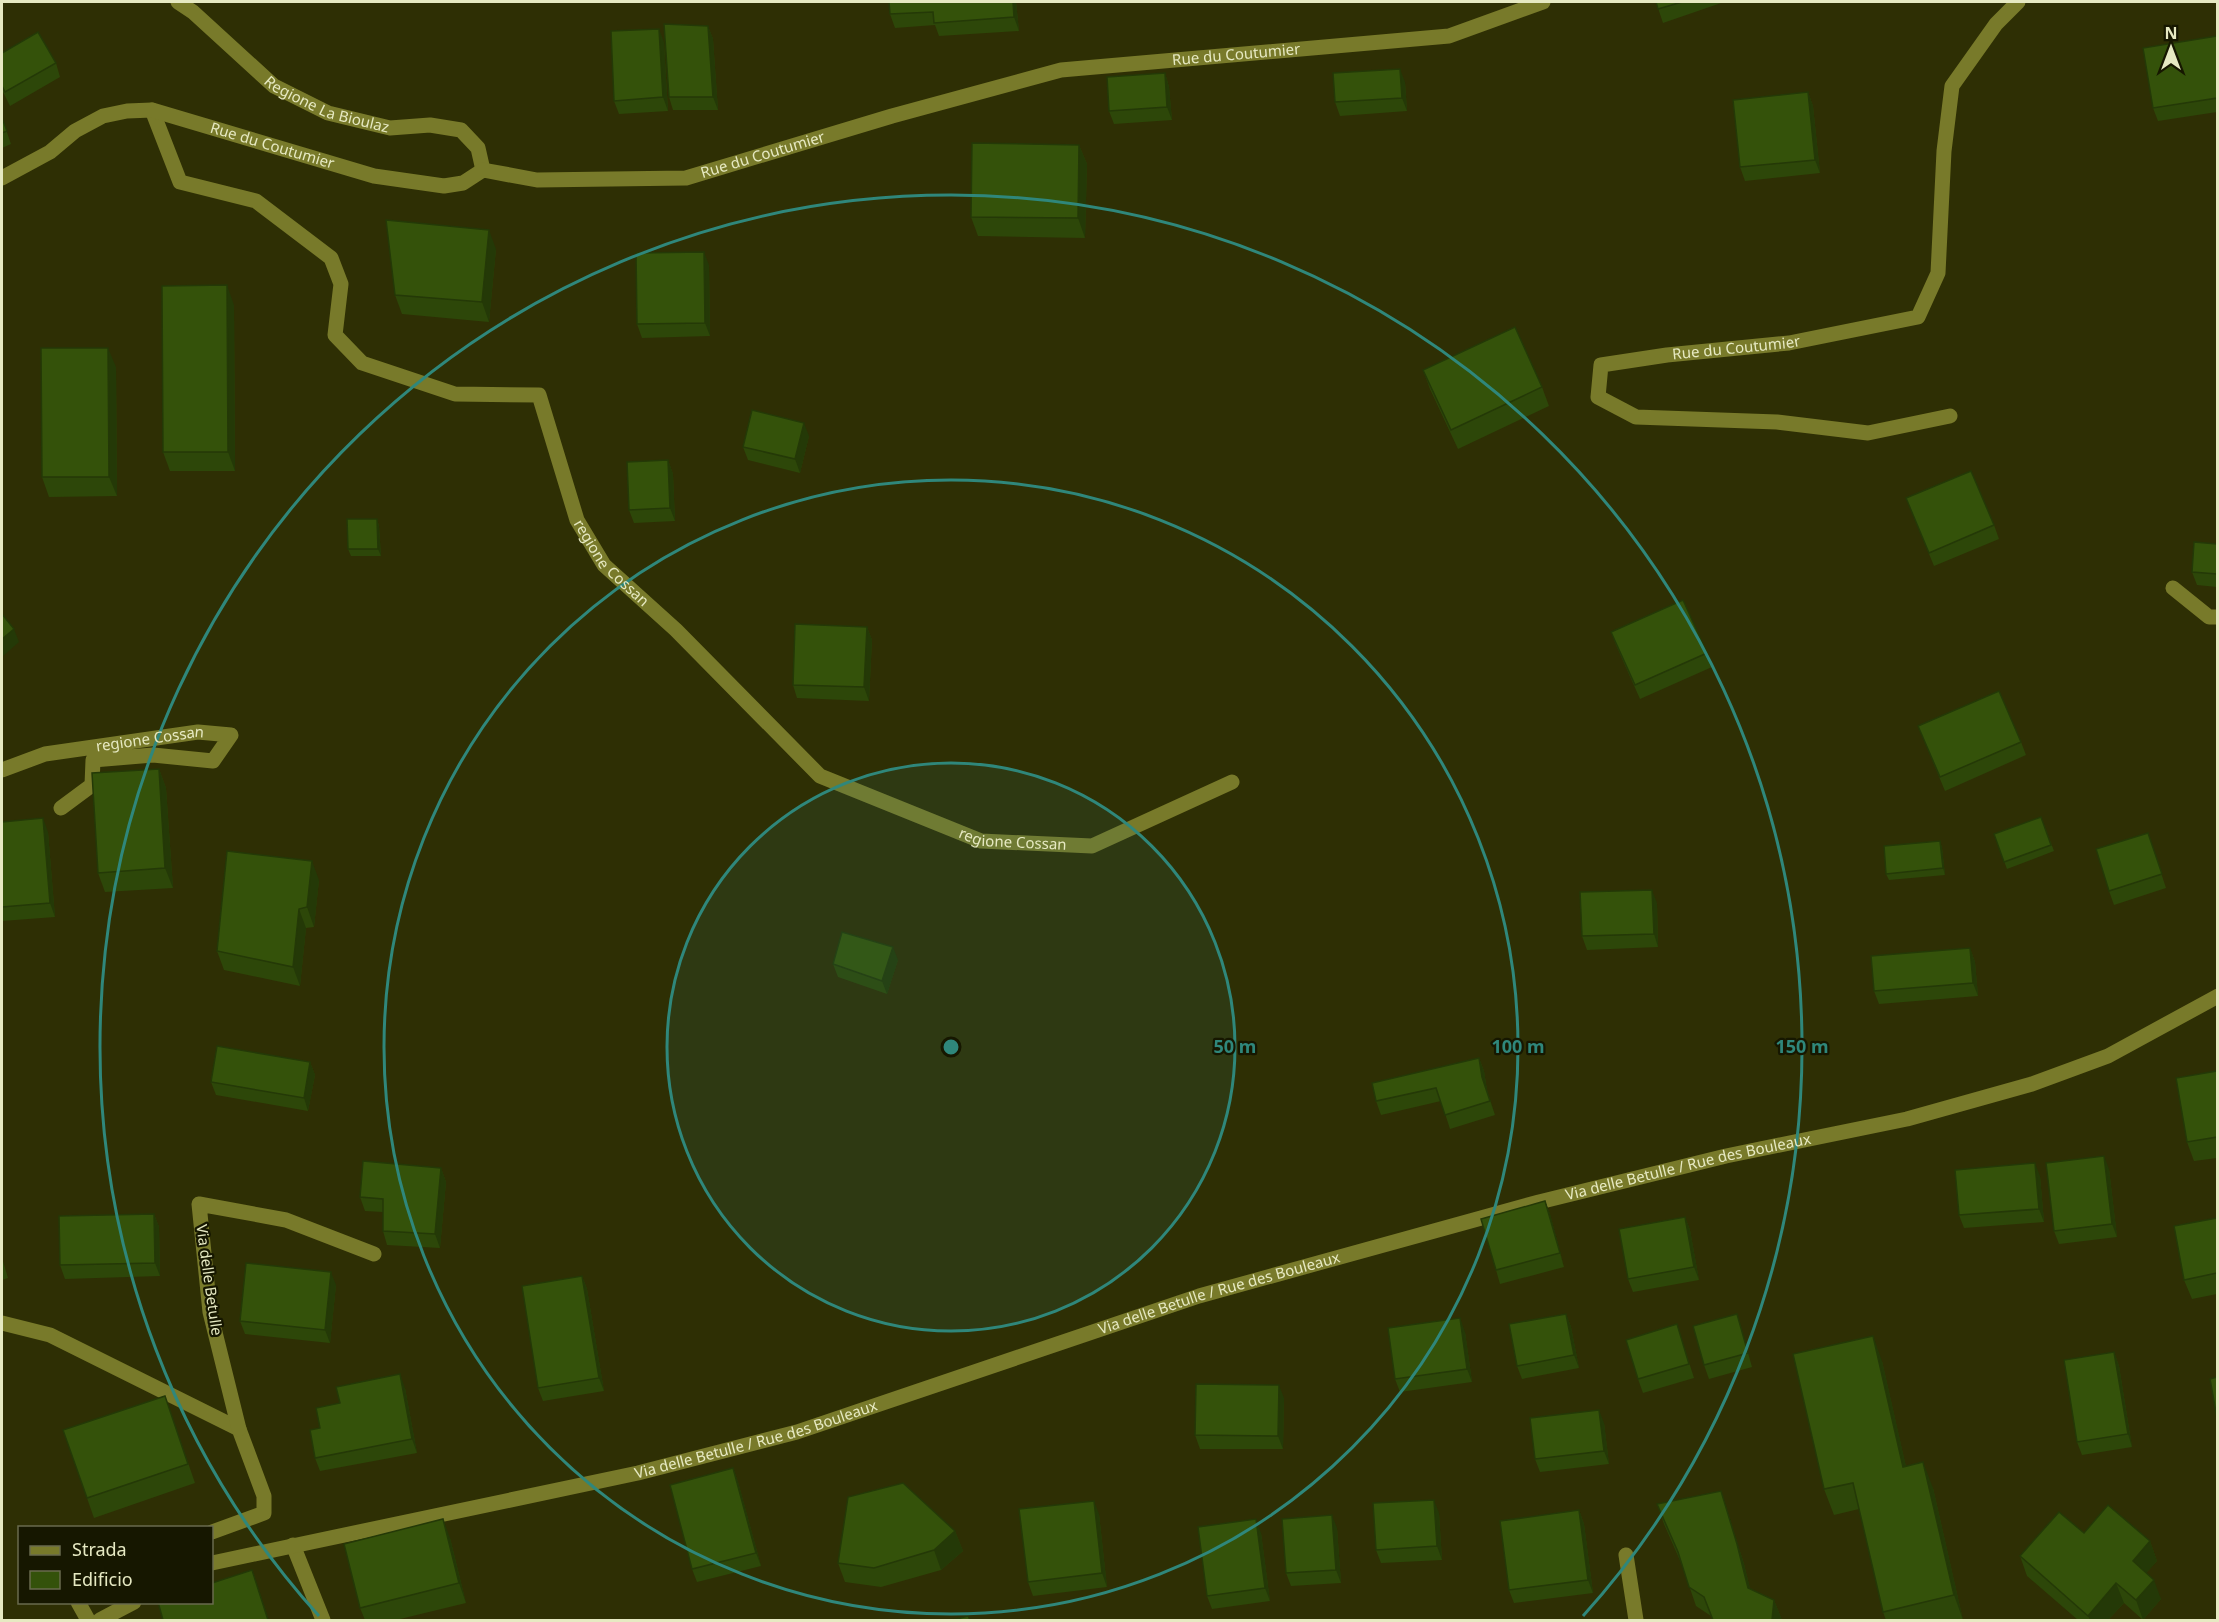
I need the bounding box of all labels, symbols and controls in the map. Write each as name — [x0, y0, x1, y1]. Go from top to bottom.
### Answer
north arrow — [2141, 18, 2201, 78]
text: N — [2164, 22, 2178, 44]
street label: Rue du Coutumier — [1171, 38, 1301, 69]
street label: Regione La Bioulaz — [260, 71, 391, 136]
street label: Rue du Coutumier — [208, 117, 337, 173]
street label: Rue du Coutumier — [698, 126, 827, 182]
street label: Rue du Coutumier — [1671, 330, 1802, 363]
street label: regione Cossan — [570, 515, 654, 610]
street label: regione Cossan — [95, 721, 205, 756]
street label: regione Cossan — [956, 822, 1067, 854]
text: 50 m — [1214, 1034, 1256, 1058]
text: 100 m — [1491, 1034, 1545, 1058]
text: 150 m — [1775, 1034, 1829, 1058]
centre of rings — [941, 1037, 961, 1057]
street label: Via delle Betulle / Rue des Bouleaux — [1563, 1128, 1813, 1204]
street label: Via delle Betulle — [192, 1223, 228, 1337]
street label: Via delle Betulle / Rue des Bouleaux — [1095, 1247, 1342, 1338]
street label: Via delle Betulle / Rue des Bouleaux — [632, 1395, 880, 1483]
legend — [18, 1526, 213, 1604]
text: Strada — [72, 1537, 127, 1561]
text: Edificio — [72, 1567, 133, 1591]

